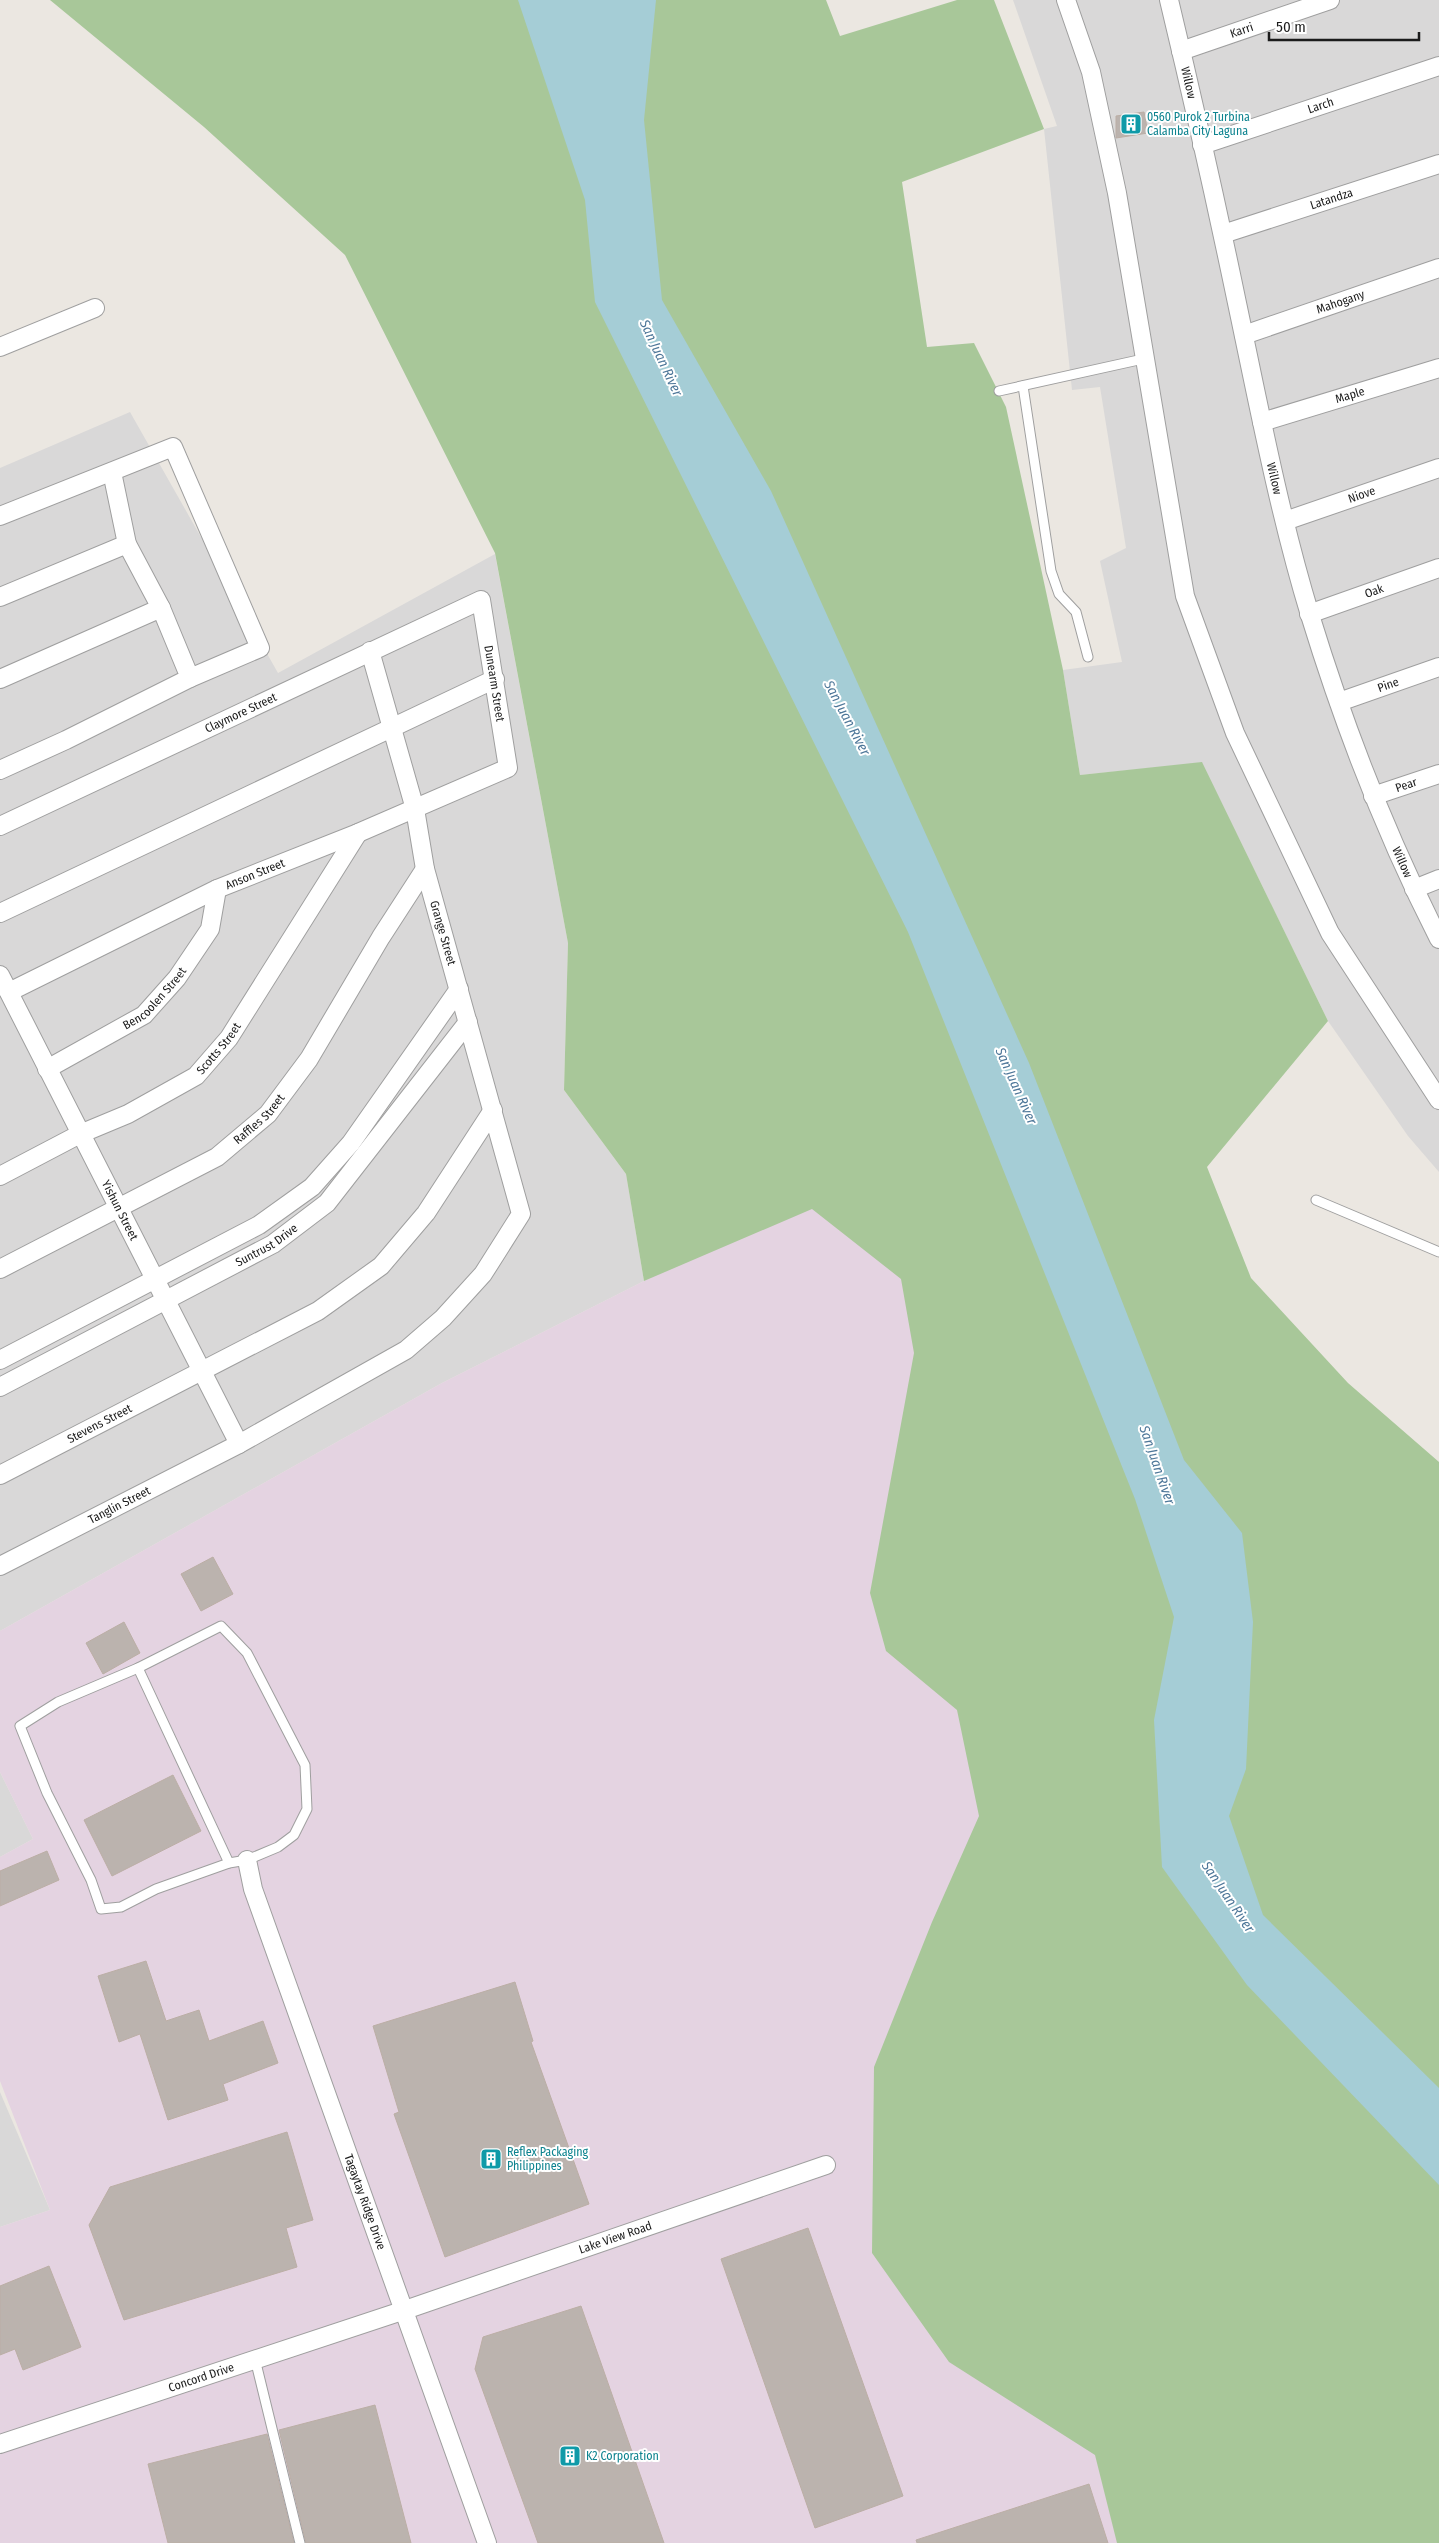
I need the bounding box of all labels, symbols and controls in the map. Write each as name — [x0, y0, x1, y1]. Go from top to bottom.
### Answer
scale bar — [1269, 10, 1419, 42]
text: 50 m — [1276, 18, 1306, 36]
street label: Karri — [1228, 20, 1255, 41]
street label: Willow — [1178, 65, 1199, 100]
street label: Larch — [1306, 95, 1335, 116]
place label: 0560 Purok 2 Turbina Calamba City Laguna — [1147, 110, 1250, 138]
building icon: 0560 Purok 2 Turbina Calamba City Laguna — [1119, 112, 1143, 136]
street label: Latandza — [1308, 185, 1355, 212]
street label: Mahogany — [1315, 287, 1367, 317]
water label: San Juan River — [635, 316, 687, 400]
street label: Maple — [1334, 384, 1366, 406]
street label: Willow — [1264, 461, 1285, 496]
street label: Niove — [1346, 483, 1377, 506]
street label: Oak — [1363, 581, 1386, 601]
street label: Dunearm Street — [481, 644, 507, 723]
street label: Pine — [1376, 675, 1401, 695]
water label: San Juan River — [820, 677, 874, 759]
street label: Claymore Street — [203, 690, 279, 736]
street label: Pear — [1394, 775, 1420, 795]
street label: Willow — [1389, 844, 1415, 880]
street label: Anson Street — [223, 856, 287, 892]
street label: Grange Street — [427, 899, 459, 967]
street label: Bencoolen Street — [120, 965, 189, 1032]
street label: Scotts Street — [194, 1020, 244, 1077]
water label: San Juan River — [991, 1044, 1041, 1128]
street label: Raffles Street — [231, 1091, 287, 1147]
street label: Yishun Street — [99, 1178, 141, 1243]
street label: Suntrust Drive — [233, 1221, 300, 1269]
street label: Stevens Street — [65, 1401, 134, 1446]
water label: San Juan River — [1135, 1422, 1179, 1508]
street label: Tanglin Street — [86, 1483, 153, 1527]
water label: San Juan River — [1197, 1857, 1259, 1937]
place label: Reflex Packaging Philippines — [507, 2145, 589, 2173]
building icon: Reflex Packaging Philippines — [479, 2147, 503, 2171]
street label: Tagaytay Ridge Drive — [341, 2152, 389, 2252]
street label: Lake View Road — [577, 2219, 654, 2257]
street label: Concord Drive — [167, 2360, 236, 2395]
building icon: K2 Corporation — [558, 2444, 582, 2468]
place label: K2 Corporation — [586, 2449, 659, 2463]

